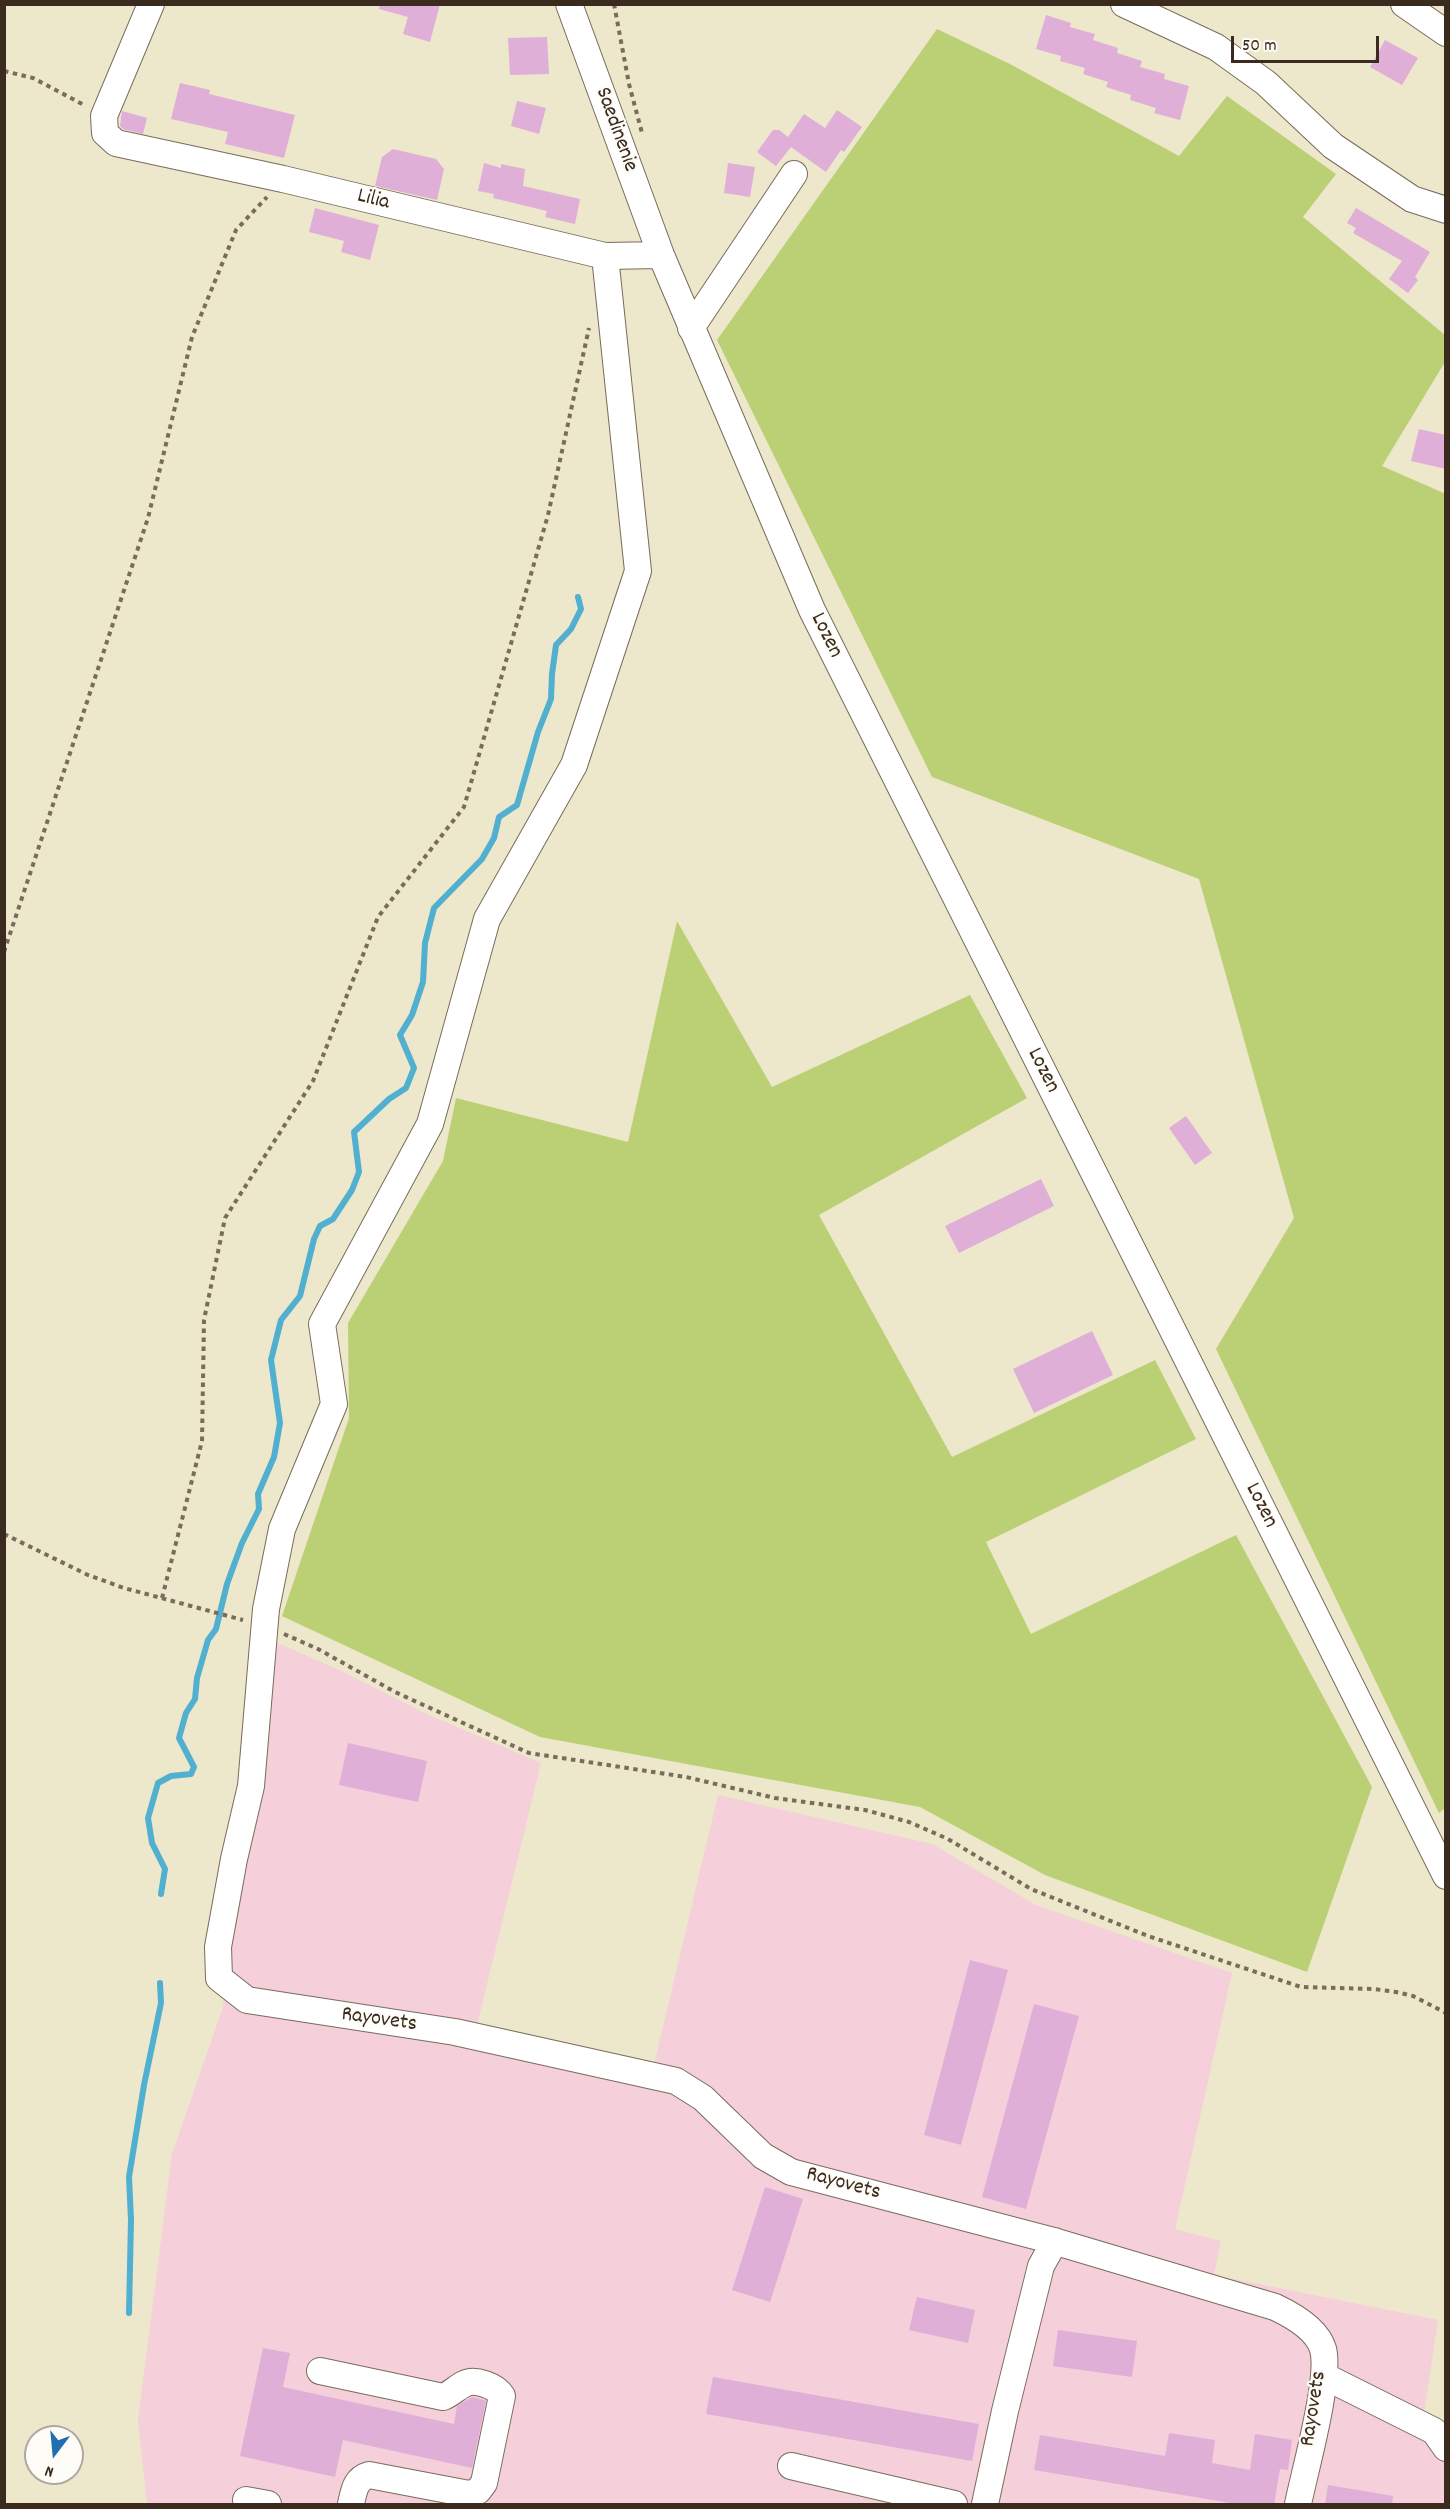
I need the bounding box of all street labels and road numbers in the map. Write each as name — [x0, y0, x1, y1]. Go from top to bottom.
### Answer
street label: Saedinenie — [588, 84, 642, 176]
street label: Lilia — [354, 184, 392, 218]
street label: Lozen — [803, 609, 847, 663]
street label: Lozen — [1020, 1044, 1064, 1098]
street label: Lozen — [1238, 1479, 1282, 1533]
street label: Rayovets — [340, 2003, 418, 2039]
street label: Rayovets — [803, 2162, 883, 2208]
street label: Rayovets — [1296, 2369, 1334, 2449]

